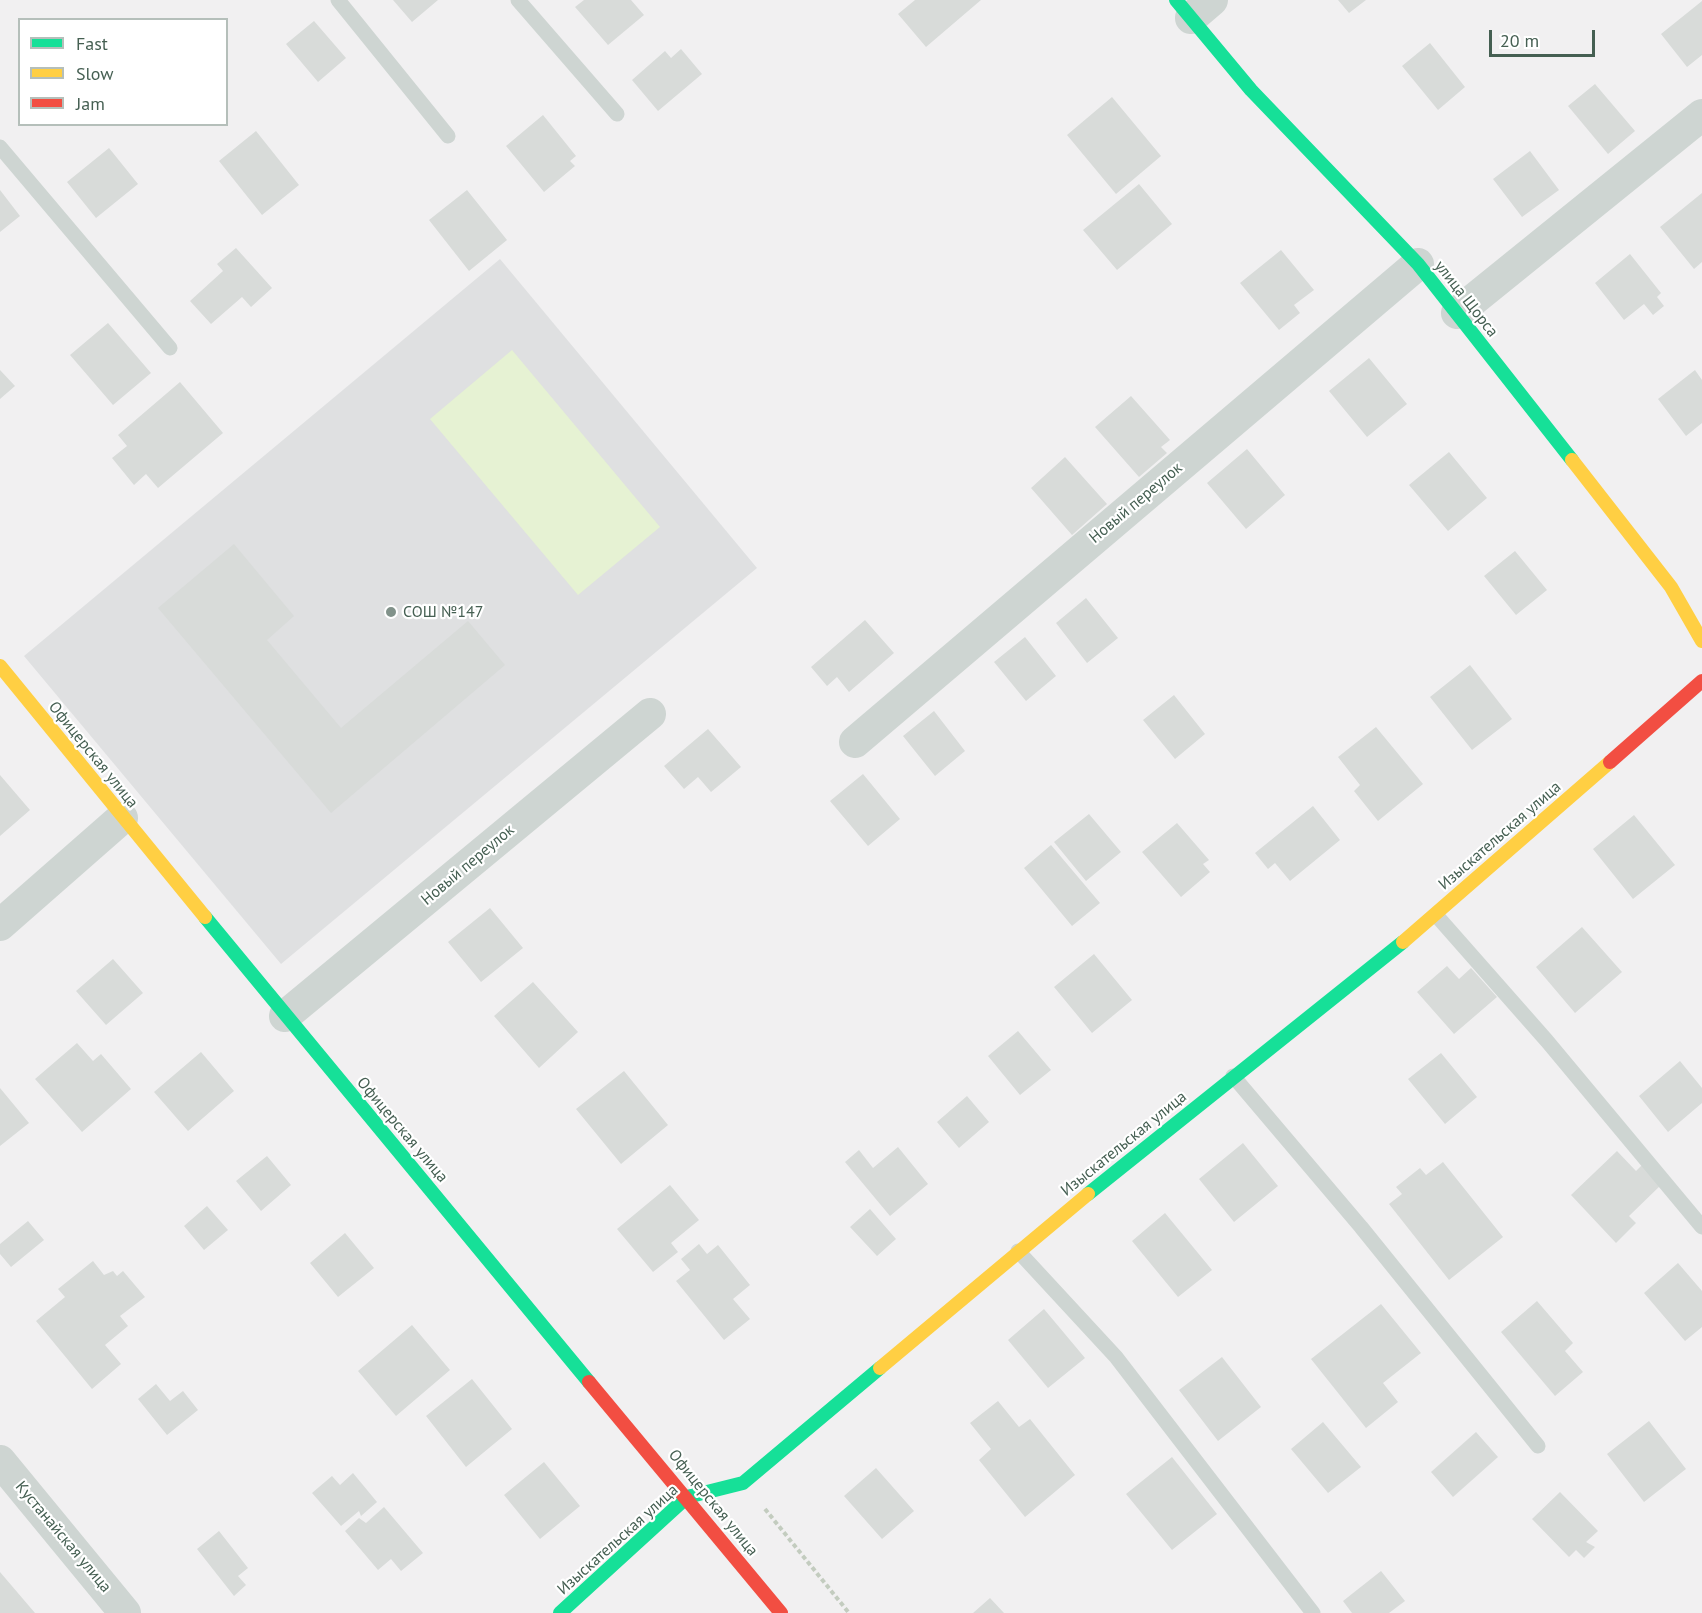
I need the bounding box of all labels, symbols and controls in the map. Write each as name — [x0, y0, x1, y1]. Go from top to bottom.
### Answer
legend — [18, 18, 228, 126]
scale bar — [1492, 18, 1598, 56]
text: 20 m — [1500, 29, 1539, 52]
text: Fast — [76, 32, 108, 55]
text: Slow — [76, 62, 114, 85]
text: Jam — [76, 92, 105, 115]
street label: улица Щорса — [1430, 257, 1502, 341]
street label: Новый переулок — [1086, 458, 1186, 548]
place label: СОШ №147 — [403, 602, 483, 622]
marker: СОШ №147 — [384, 605, 398, 619]
street label: Офицерская улица — [44, 698, 142, 812]
street label: Изыскательская улица — [1435, 778, 1565, 894]
street label: Новый переулок — [418, 820, 518, 910]
street label: Офицерская улица — [352, 1073, 452, 1187]
street label: Изыскательская улица — [1057, 1087, 1191, 1201]
street label: Офицерская улица — [664, 1446, 762, 1560]
street label: Кустанайская улица — [11, 1478, 115, 1596]
street label: Изыскательская улица — [554, 1481, 682, 1599]

